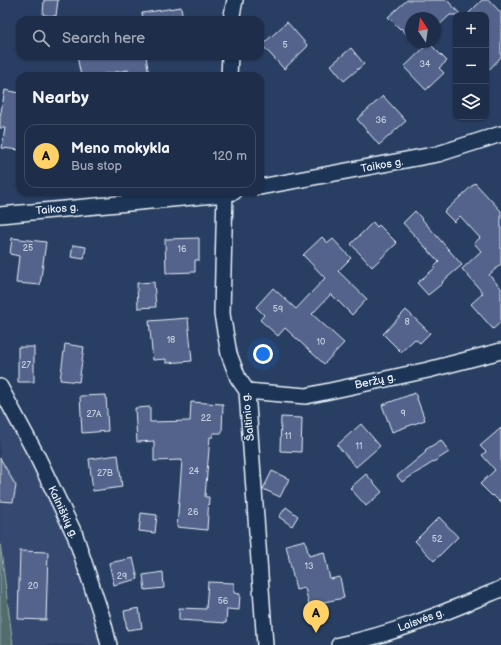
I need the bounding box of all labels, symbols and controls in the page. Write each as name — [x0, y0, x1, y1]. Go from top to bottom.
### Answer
north arrow — [405, 12, 441, 48]
map controls — [453, 12, 489, 120]
button: + — [453, 12, 489, 48]
search box — [16, 16, 264, 60]
icon: search — [30, 27, 52, 49]
text: Search here — [62, 29, 145, 48]
house number: 5 — [282, 40, 288, 51]
button: − — [453, 48, 489, 84]
house number: 34 — [419, 59, 431, 70]
button: layers — [453, 84, 489, 120]
text: Nearby — [32, 88, 89, 108]
house number: 36 — [375, 115, 387, 126]
text: Meno mokykla — [71, 139, 170, 158]
text: A — [42, 148, 50, 164]
text: 120 m — [212, 148, 247, 164]
street label: Taikos g. — [360, 155, 404, 175]
text: Bus stop — [71, 158, 122, 174]
street label: Taikos g. — [35, 201, 79, 217]
house number: 25 — [23, 243, 33, 254]
house number: 16 — [178, 244, 187, 255]
house number: 59 — [273, 304, 283, 315]
house number: 8 — [404, 317, 410, 328]
house number: 18 — [167, 335, 175, 346]
house number: 10 — [317, 337, 325, 348]
your location — [253, 344, 273, 364]
house number: 27 — [21, 360, 31, 371]
street label: Beržų g. — [353, 370, 397, 392]
street label: Šaltinio g. — [238, 392, 257, 442]
house number: 9 — [400, 408, 406, 419]
house number: 27A — [86, 409, 102, 420]
house number: 22 — [201, 413, 212, 424]
house number: 11 — [285, 431, 291, 442]
house number: 11 — [356, 441, 362, 452]
house number: 24 — [189, 466, 200, 477]
house number: 27B — [97, 468, 113, 479]
street label: Kalniškių g. — [45, 484, 81, 540]
house number: 26 — [188, 507, 199, 518]
house number: 52 — [432, 534, 443, 545]
house number: 13 — [304, 561, 314, 572]
house number: 29 — [117, 571, 127, 582]
house number: 20 — [28, 581, 38, 592]
house number: 56 — [218, 596, 229, 607]
pin: A — [303, 600, 329, 633]
street label: Laisvės g. — [396, 606, 446, 634]

